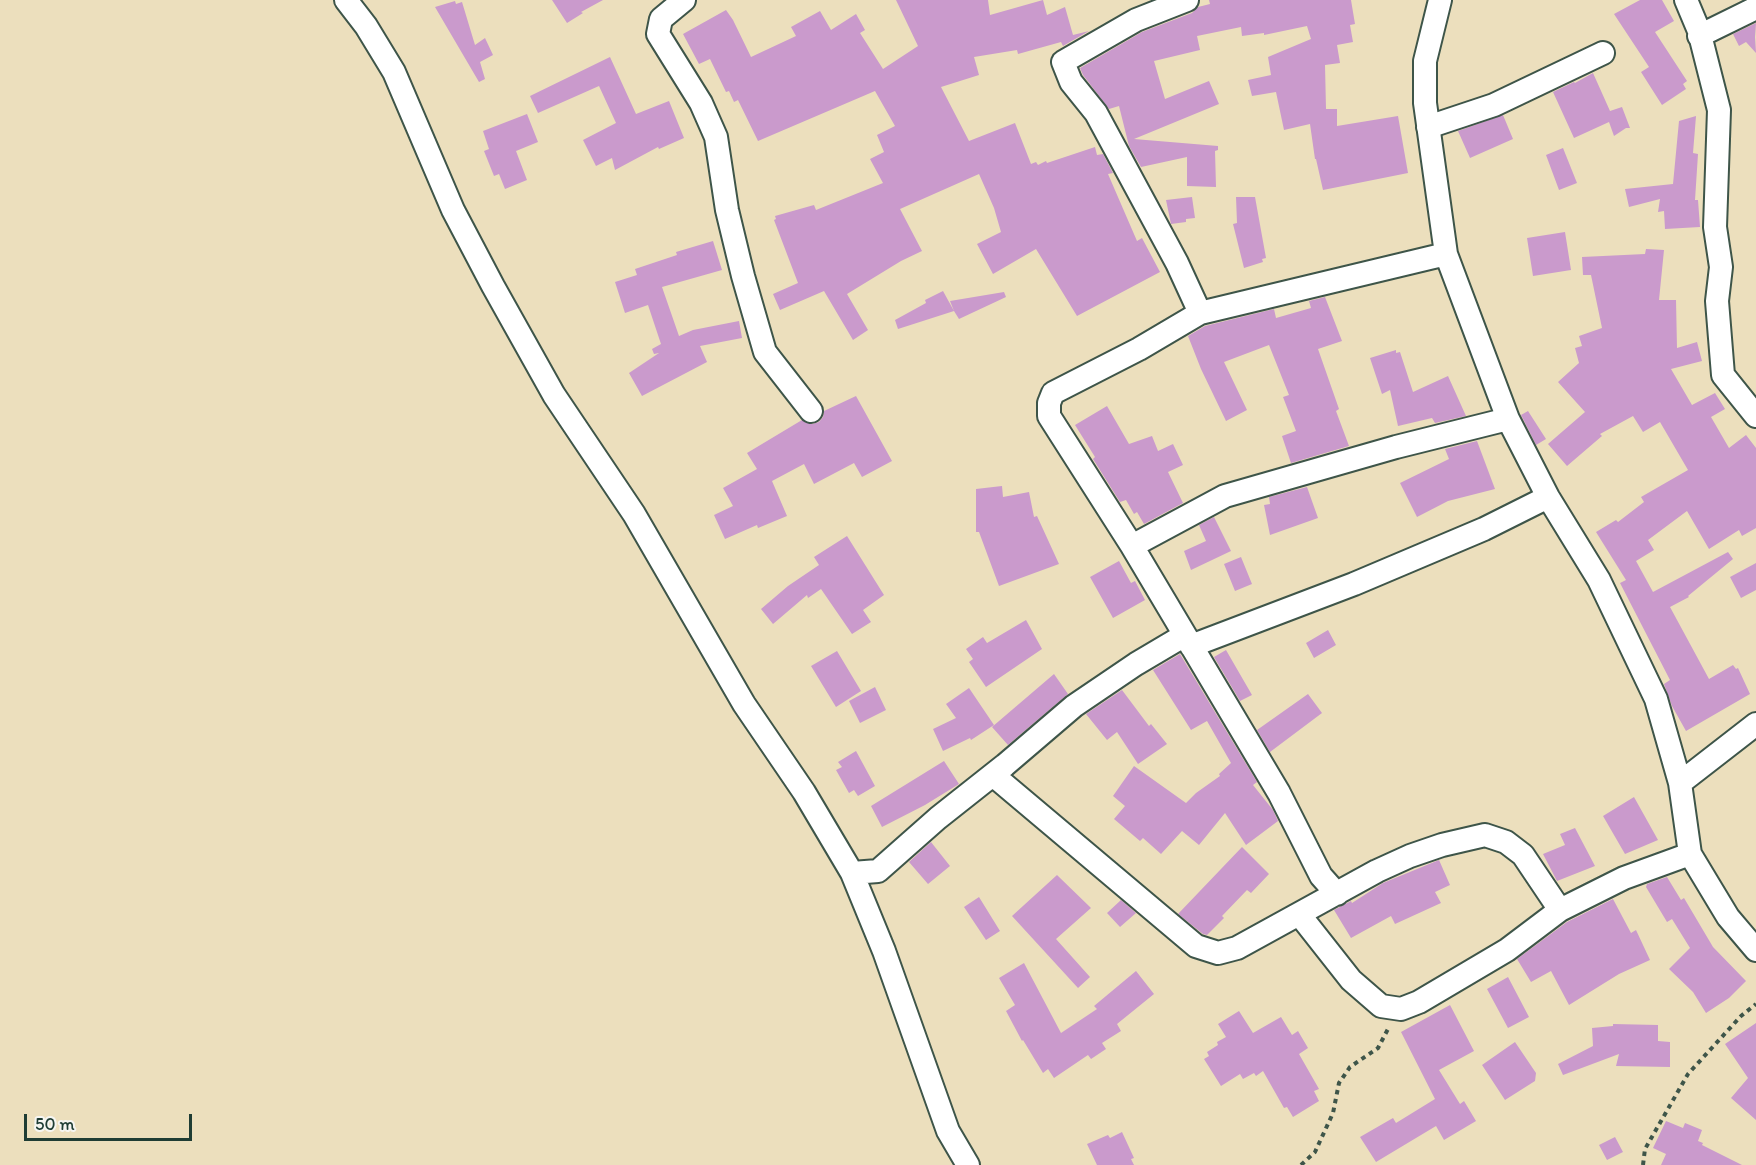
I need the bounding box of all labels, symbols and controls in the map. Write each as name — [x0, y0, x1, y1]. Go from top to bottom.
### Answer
scale bar — [27, 1102, 195, 1140]
text: 50 m — [35, 1113, 75, 1135]

